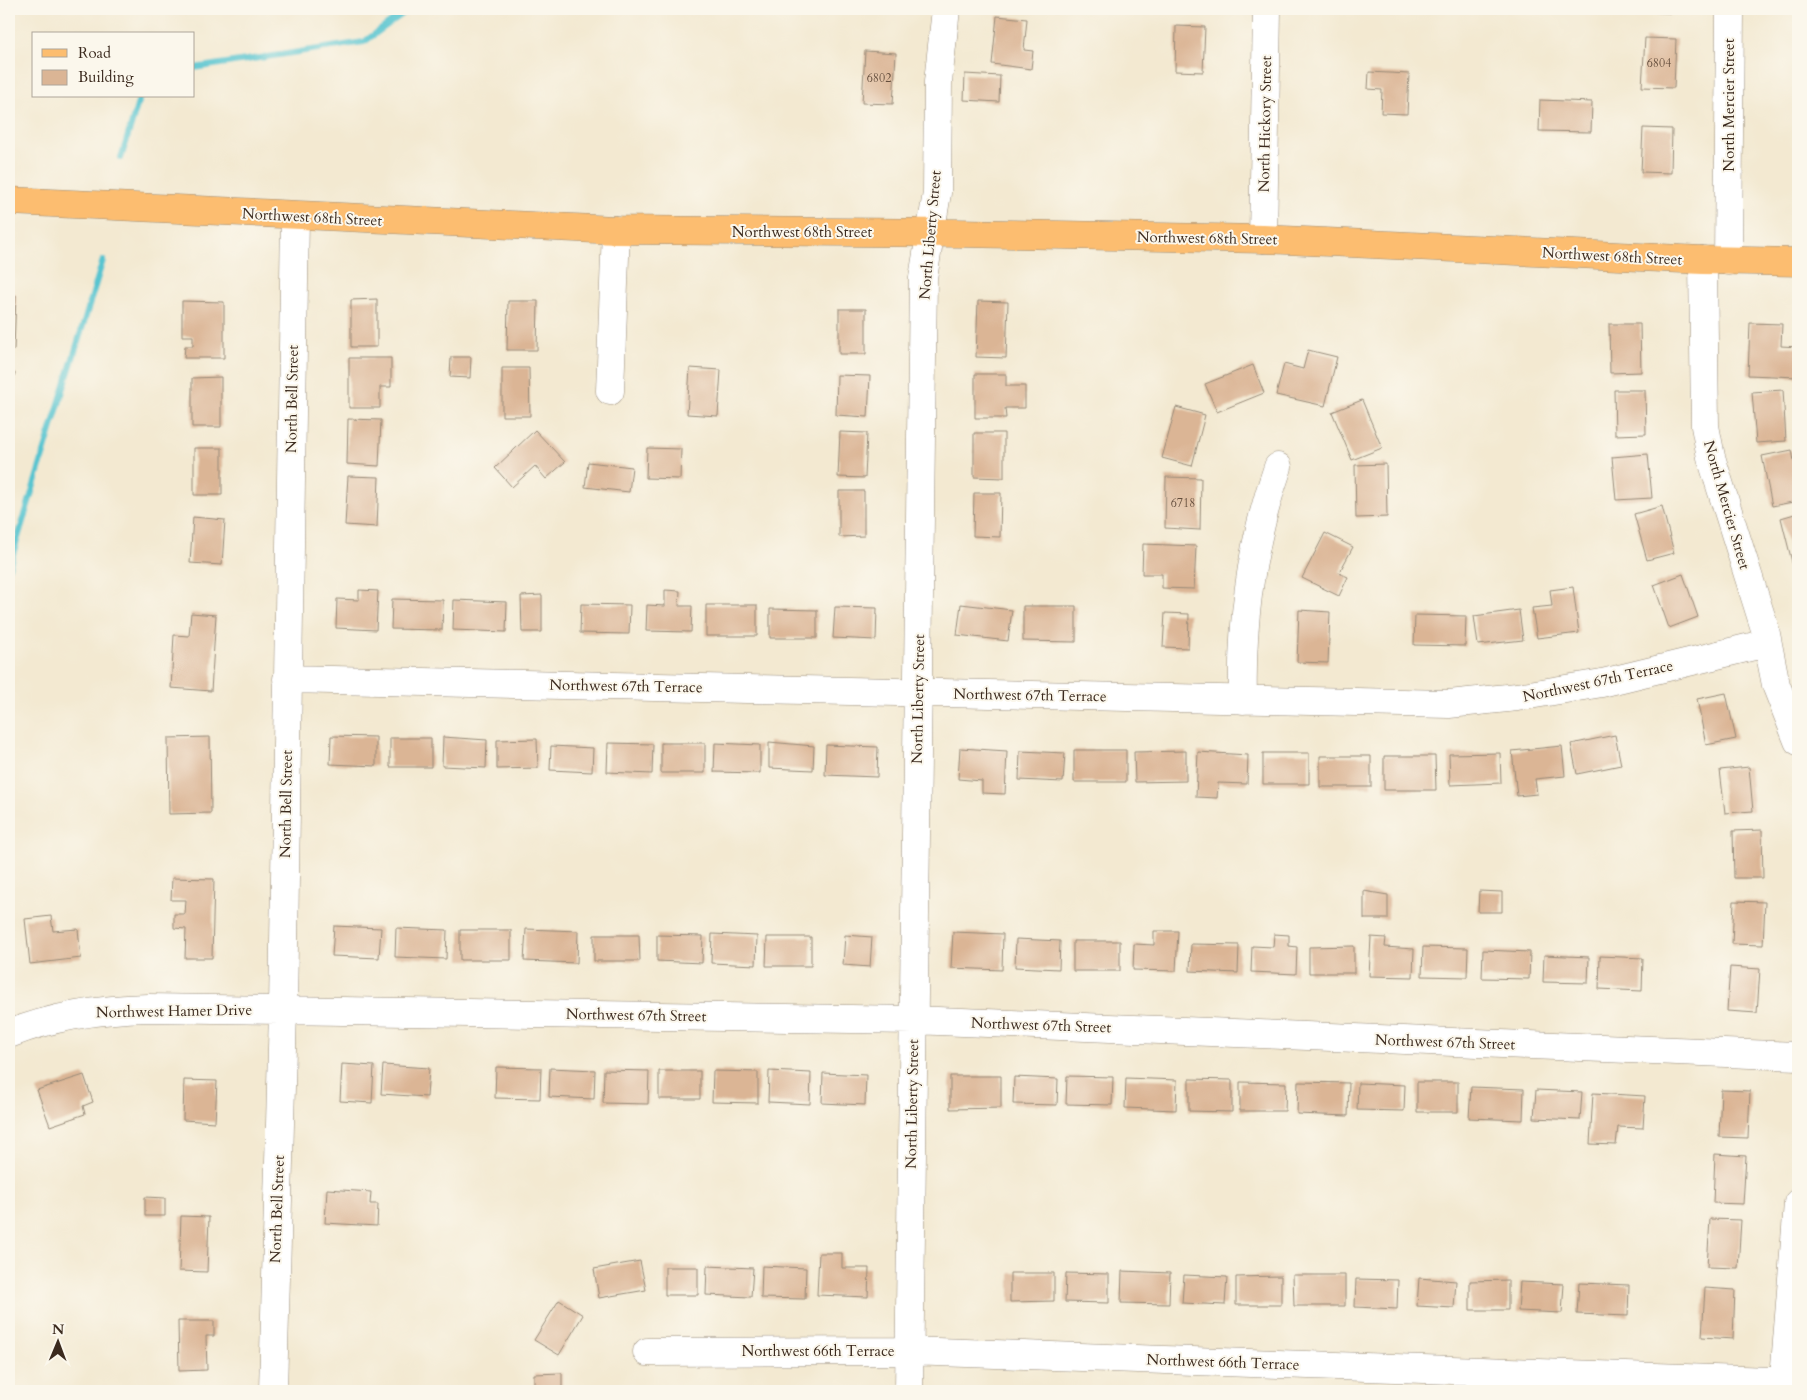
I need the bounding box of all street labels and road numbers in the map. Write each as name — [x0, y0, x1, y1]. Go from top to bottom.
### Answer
street label: North Mercier Street — [1719, 38, 1739, 172]
street label: North Hickory Street — [1254, 55, 1276, 192]
street label: North Liberty Street — [914, 169, 946, 301]
street label: Northwest 68th Street — [241, 203, 383, 231]
street label: Northwest 68th Street — [732, 222, 872, 242]
street label: Northwest 68th Street — [1137, 227, 1278, 249]
street label: Northwest 68th Street — [1541, 242, 1683, 270]
street label: North Bell Street — [281, 345, 303, 453]
street label: North Mercier Street — [1699, 438, 1755, 572]
street label: North Liberty Street — [907, 634, 929, 764]
street label: Northwest 67th Terrace — [1521, 655, 1675, 707]
street label: Northwest 67th Terrace — [549, 675, 703, 697]
street label: Northwest 67th Terrace — [953, 684, 1107, 706]
street label: North Bell Street — [275, 750, 297, 858]
street label: Northwest Hamer Drive — [96, 1000, 252, 1022]
street label: Northwest 67th Street — [566, 1004, 707, 1026]
street label: Northwest 67th Street — [970, 1013, 1112, 1037]
street label: Northwest 67th Street — [1374, 1030, 1516, 1054]
street label: North Liberty Street — [901, 1039, 923, 1169]
street label: North Bell Street — [265, 1154, 289, 1263]
street label: Northwest 66th Terrace — [741, 1341, 895, 1361]
street label: Northwest 66th Terrace — [1146, 1349, 1300, 1375]

